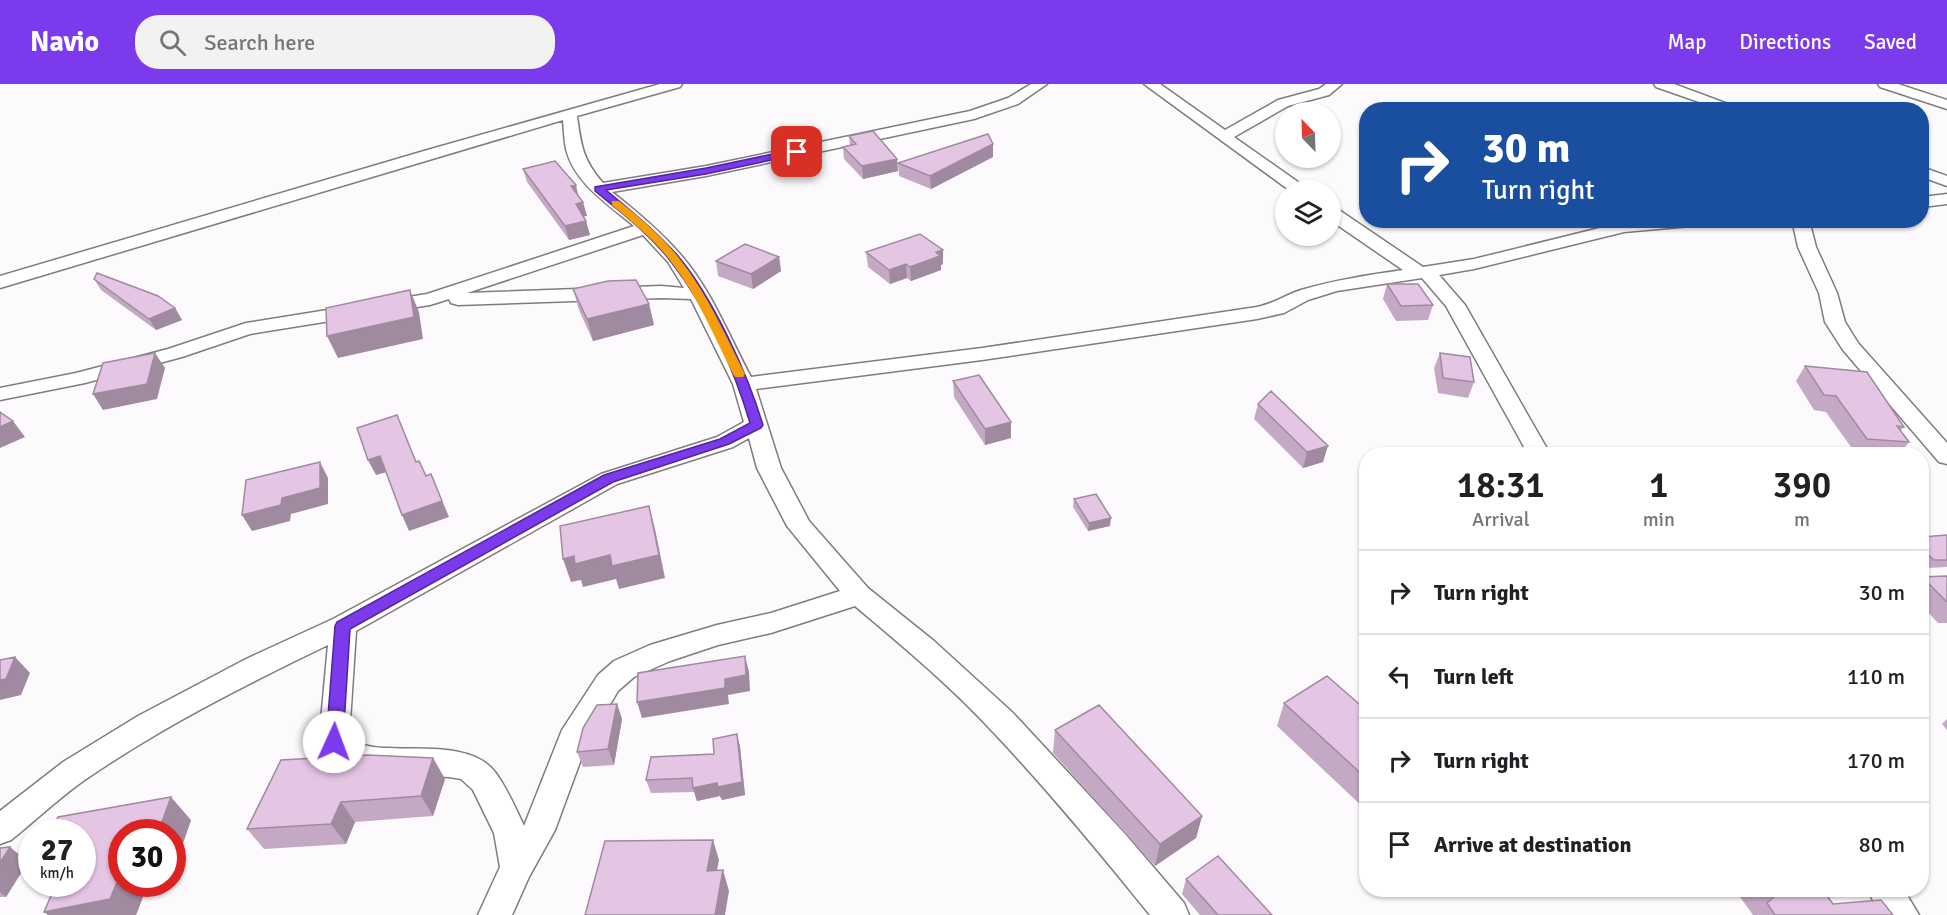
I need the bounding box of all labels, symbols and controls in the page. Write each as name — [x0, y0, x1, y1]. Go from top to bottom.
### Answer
search box — [135, 15, 555, 69]
text: Navio — [30, 25, 99, 59]
icon: search — [156, 26, 189, 59]
text: Search here — [204, 29, 315, 56]
text: Map — [1668, 29, 1706, 55]
text: Directions — [1739, 29, 1831, 55]
text: Saved — [1864, 29, 1917, 55]
north arrow — [1275, 102, 1341, 168]
map controls — [1275, 102, 1341, 246]
text: 30 m — [1482, 123, 1571, 174]
pin — [771, 126, 822, 177]
icon: right — [1383, 126, 1461, 204]
icon: arrive — [780, 135, 813, 168]
text: Turn right — [1482, 174, 1595, 207]
button: layers — [1275, 180, 1341, 246]
text: 18:31 — [1457, 463, 1545, 508]
text: 1 — [1649, 463, 1669, 508]
text: 390 — [1773, 463, 1831, 508]
text: Arrival — [1472, 507, 1530, 532]
text: min — [1643, 507, 1675, 532]
text: m — [1794, 507, 1810, 532]
icon: right — [1383, 576, 1416, 609]
text: Turn right — [1434, 579, 1529, 606]
text: 30 m — [1859, 579, 1905, 606]
icon: left — [1383, 660, 1416, 693]
text: Turn left — [1434, 663, 1514, 690]
text: 110 m — [1847, 663, 1905, 690]
position arrow — [302, 710, 366, 774]
icon: right — [1383, 744, 1416, 777]
text: Turn right — [1434, 747, 1529, 774]
text: 170 m — [1847, 747, 1905, 774]
speed limit sign: 30 — [108, 819, 186, 897]
icon: arrive — [1383, 828, 1416, 861]
text: Arrive at destination — [1434, 831, 1631, 858]
text: 80 m — [1859, 831, 1905, 858]
text: 27 — [41, 832, 73, 869]
text: km/h — [40, 864, 74, 882]

